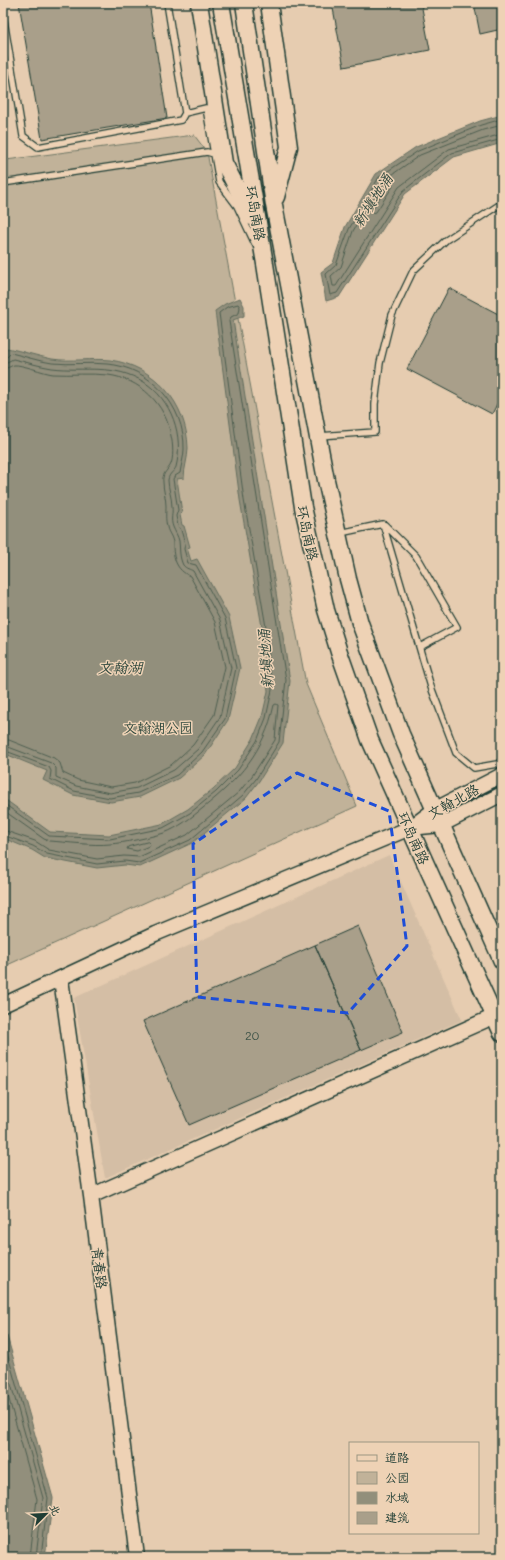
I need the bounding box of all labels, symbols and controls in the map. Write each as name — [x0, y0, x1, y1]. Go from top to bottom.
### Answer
water label: 新填地涌 — [347, 169, 397, 231]
street label: 环岛南路 — [242, 184, 270, 242]
street label: 环岛南路 — [293, 504, 323, 562]
water label: 新填地涌 — [253, 627, 277, 690]
water label: 文翰湖 — [97, 657, 144, 677]
park label: 文翰湖公园 — [123, 718, 193, 737]
street label: 文翰北路 — [424, 779, 482, 823]
street label: 环岛南路 — [394, 809, 434, 867]
house number: 20 — [245, 1027, 260, 1043]
street label: 青春路 — [88, 1246, 112, 1290]
legend — [349, 1442, 479, 1534]
text: 道路 — [385, 1449, 409, 1465]
text: 公园 — [385, 1469, 409, 1485]
text: 水域 — [385, 1489, 409, 1505]
north arrow — [26, 1494, 66, 1534]
text: 北 — [47, 1502, 65, 1518]
text: 建筑 — [385, 1509, 409, 1525]

